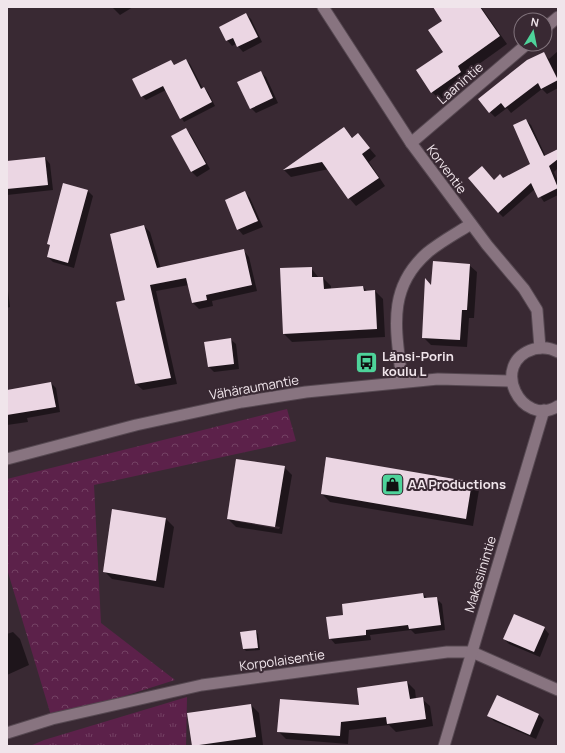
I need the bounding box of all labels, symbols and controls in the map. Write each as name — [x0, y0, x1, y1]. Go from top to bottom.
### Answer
north arrow — [513, 12, 553, 52]
text: N — [530, 14, 540, 30]
street label: Laanintie — [433, 58, 487, 108]
street label: Korventie — [423, 141, 472, 197]
place label: Länsi-Porin koulu L — [382, 347, 454, 380]
bus stop icon: Länsi-Porin koulu L — [354, 350, 380, 376]
street label: Vähäraumantie — [208, 370, 301, 404]
shop icon: AA Productions — [380, 471, 406, 497]
place label: AA Productions — [408, 475, 506, 493]
street label: Makasiinintie — [460, 533, 500, 614]
street label: Korpolaisentie — [238, 645, 326, 675]

